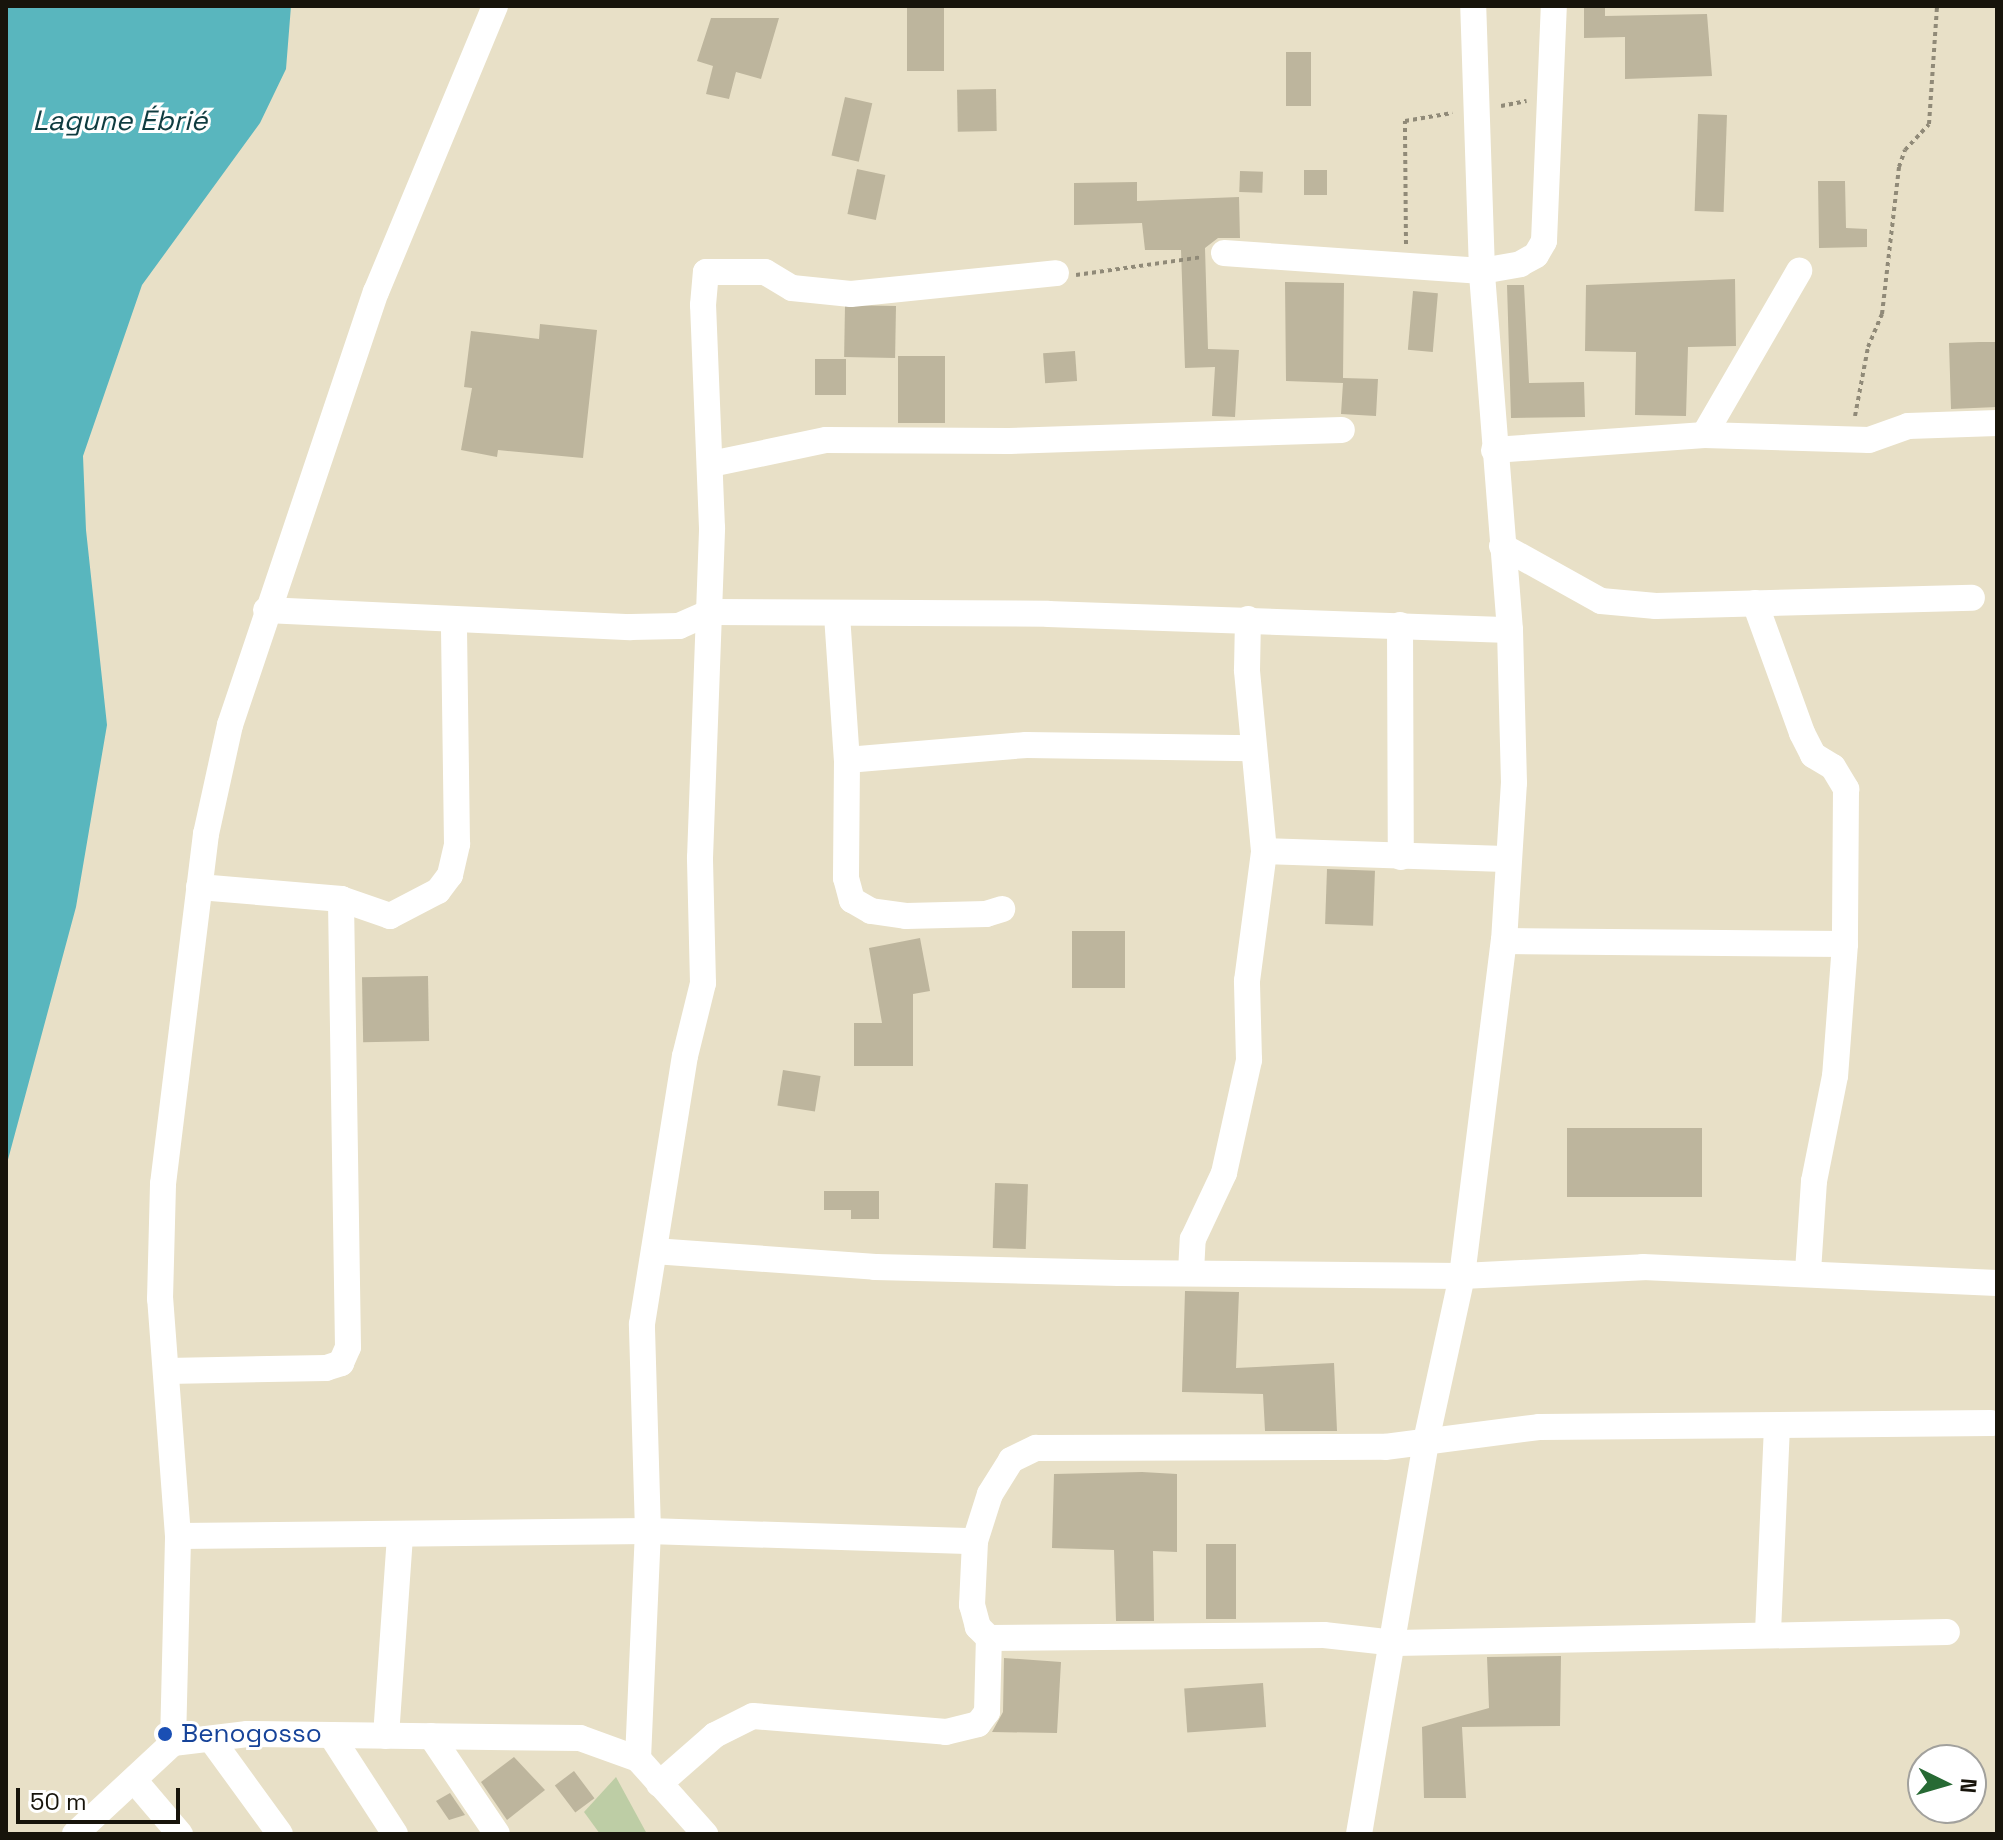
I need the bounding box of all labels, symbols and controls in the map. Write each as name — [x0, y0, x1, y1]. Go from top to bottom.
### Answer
water label: Lagune Ébrié — [33, 103, 207, 137]
place label: Benogosso — [181, 1718, 322, 1750]
marker: Benogosso — [156, 1725, 174, 1743]
north arrow — [1907, 1744, 1987, 1824]
scale bar — [20, 1772, 184, 1822]
text: N — [1954, 1777, 1984, 1794]
text: 50 m — [30, 1786, 87, 1817]

